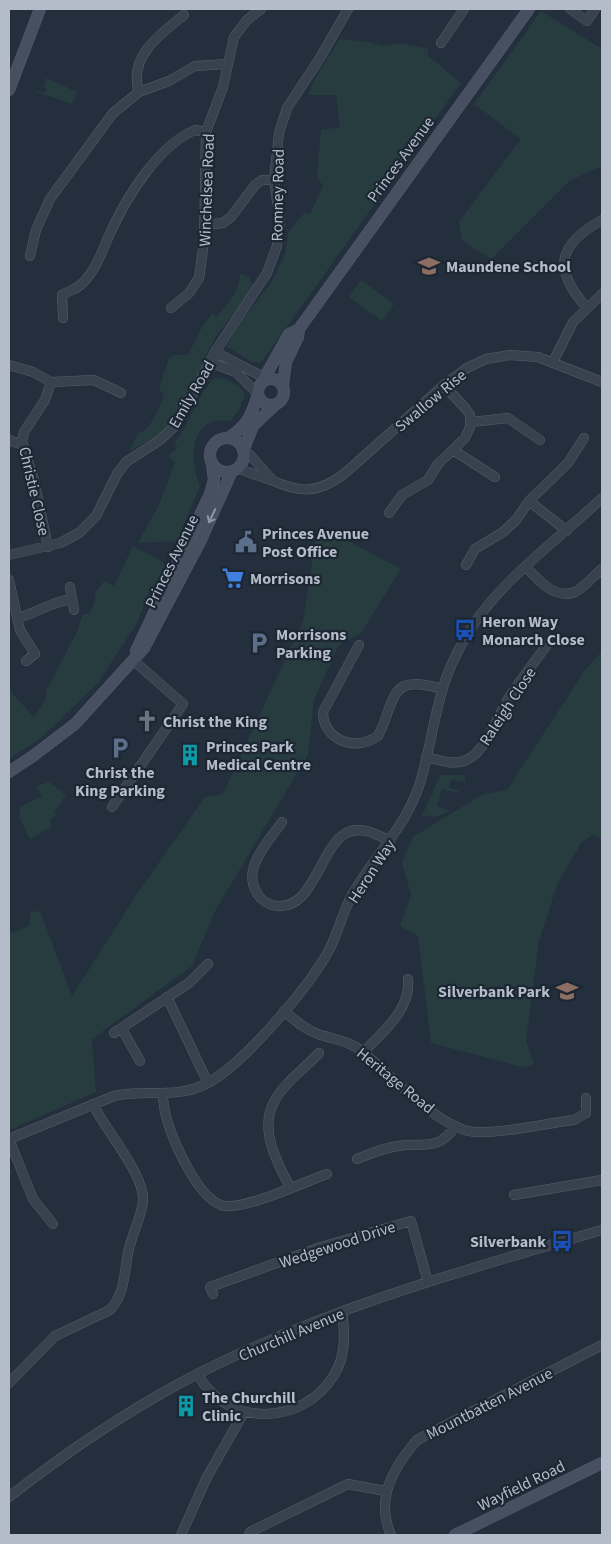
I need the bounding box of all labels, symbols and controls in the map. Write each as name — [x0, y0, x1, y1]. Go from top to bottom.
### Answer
street label: Princes Avenue — [362, 112, 440, 207]
street label: Winchelsea Road — [194, 133, 220, 247]
street label: Romney Road — [266, 148, 290, 242]
school or university icon: Maundene School — [416, 253, 442, 279]
place label: Maundene School — [446, 256, 571, 278]
street label: Emily Road — [164, 357, 220, 432]
street label: Swallow Rise — [390, 364, 471, 437]
street label: Christie Close — [13, 445, 55, 538]
one-way arrow — [207, 508, 216, 523]
street label: Princes Avenue — [140, 511, 204, 612]
place label: Princes Avenue Post Office — [262, 523, 369, 563]
public building icon: Princes Avenue Post Office — [233, 529, 259, 555]
supermarket icon: Morrisons — [220, 565, 246, 591]
place label: Morrisons — [250, 568, 320, 590]
place label: Heron Way Monarch Close — [482, 611, 585, 651]
bus stop icon: Heron Way Monarch Close — [452, 617, 478, 643]
place label: Morrisons Parking — [276, 624, 346, 664]
parking icon: Morrisons Parking — [246, 630, 272, 656]
street label: Raleigh Close — [474, 663, 541, 750]
church icon: Christ the King — [134, 708, 160, 734]
place label: Christ the King — [163, 711, 267, 733]
parking icon: Christ the King Parking — [107, 735, 133, 761]
place label: Princes Park Medical Centre — [206, 736, 311, 776]
building icon: Princes Park Medical Centre — [177, 742, 203, 768]
place label: Christ the King Parking — [75, 762, 165, 802]
street label: Heron Way — [343, 835, 401, 908]
school or university icon: Silverbank Park — [554, 978, 580, 1004]
place label: Silverbank Park — [438, 981, 550, 1003]
street label: Heritage Road — [352, 1043, 439, 1119]
street label: Wedgewood Drive — [276, 1216, 398, 1274]
bus stop icon: Silverbank — [549, 1228, 575, 1254]
place label: Silverbank — [470, 1231, 546, 1253]
street label: Churchill Avenue — [235, 1303, 348, 1367]
street label: Mountbatten Avenue — [422, 1362, 556, 1445]
place label: The Churchill Clinic — [202, 1387, 296, 1427]
building icon: The Churchill Clinic — [173, 1393, 199, 1419]
street label: Wayfield Road — [474, 1455, 569, 1517]

